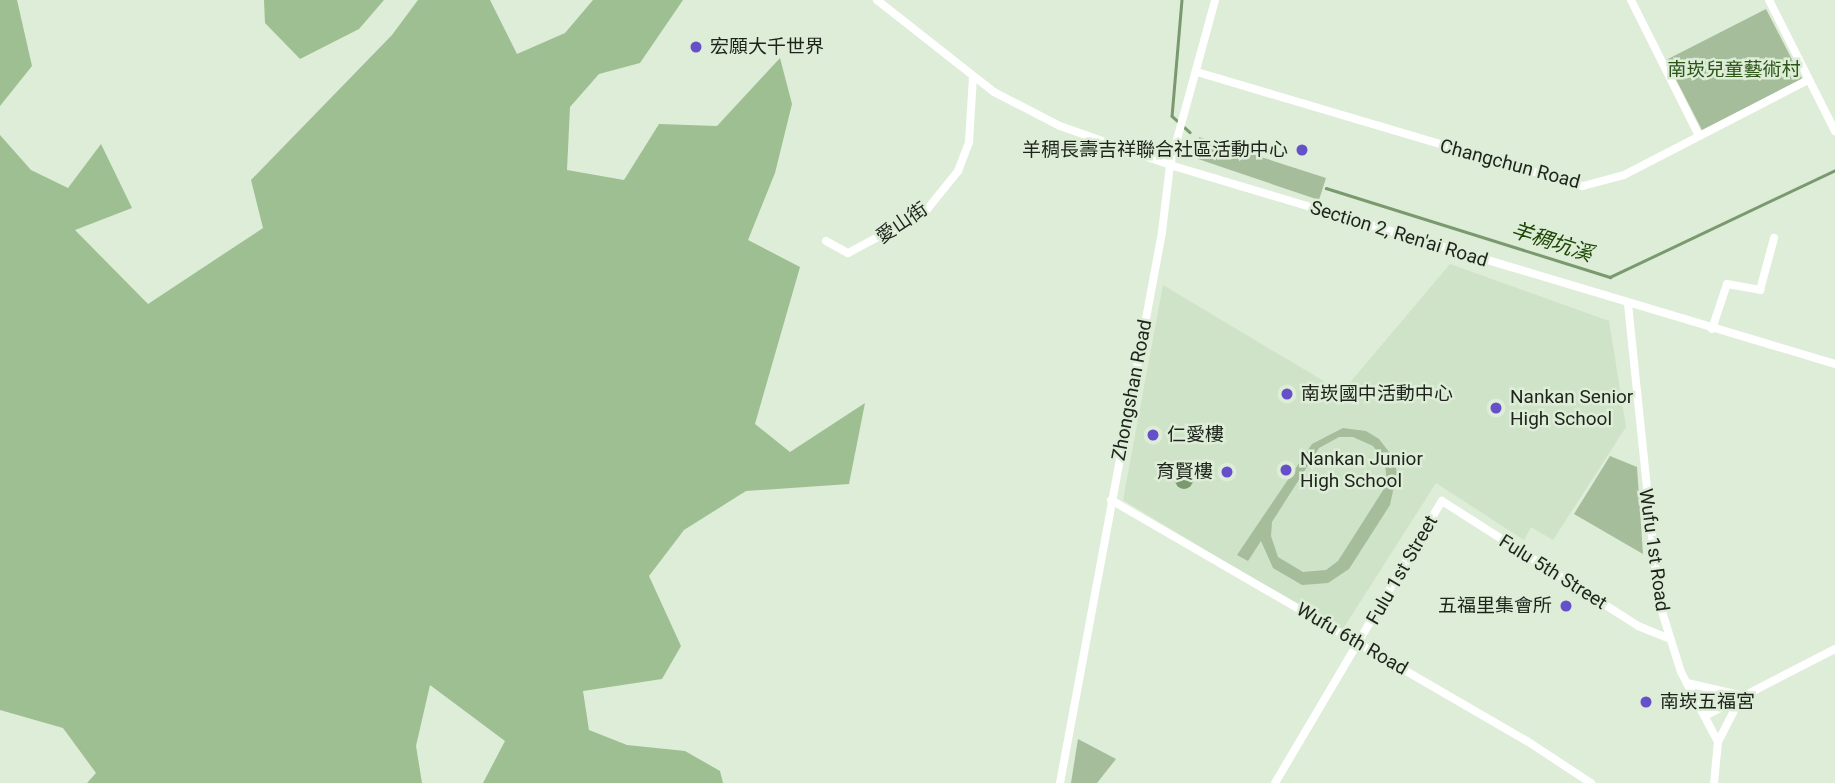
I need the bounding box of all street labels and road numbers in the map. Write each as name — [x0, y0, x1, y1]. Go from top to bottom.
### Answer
street label: Changchun Road — [1437, 134, 1583, 194]
street label: Section 2, Ren'ai Road — [1307, 196, 1491, 272]
street label: 愛山街 — [872, 198, 932, 248]
street label: Zhongshan Road — [1107, 318, 1157, 462]
street label: Wufu 1st Road — [1634, 487, 1674, 613]
street label: Fulu 1st Street — [1362, 511, 1442, 629]
street label: Fulu 5th Street — [1495, 530, 1611, 614]
street label: Wufu 6th Road — [1292, 598, 1412, 680]

